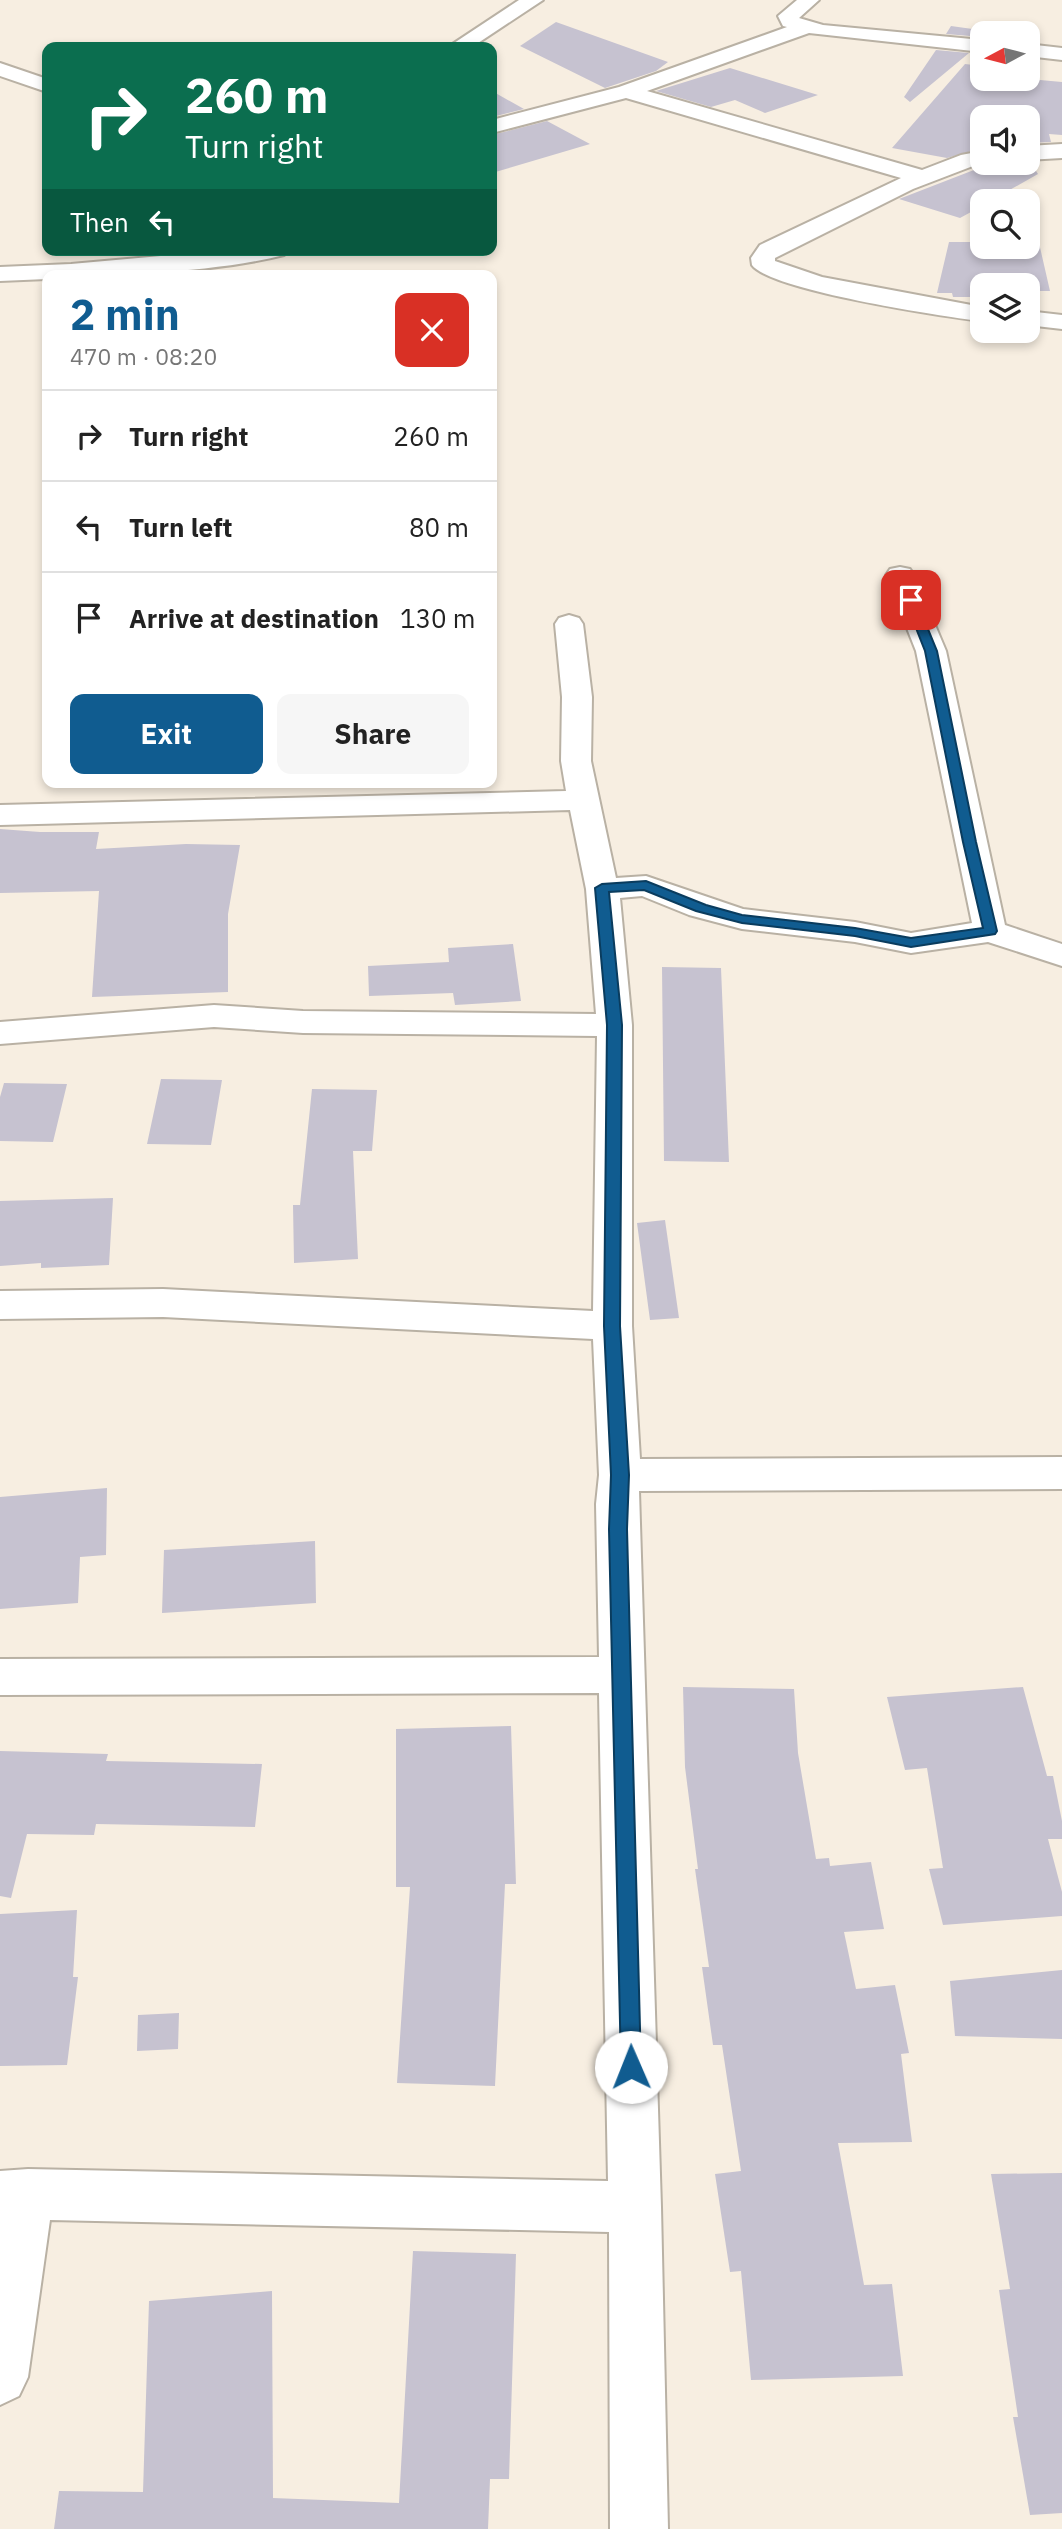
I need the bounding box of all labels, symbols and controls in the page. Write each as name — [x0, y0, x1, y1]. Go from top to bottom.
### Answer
north arrow — [970, 21, 1040, 91]
map controls — [970, 21, 1040, 343]
text: 260 m — [185, 63, 329, 126]
icon: right — [70, 70, 161, 161]
button: sound — [970, 105, 1040, 175]
text: Turn right — [185, 125, 323, 167]
button: search — [970, 189, 1040, 259]
icon: left — [143, 203, 181, 241]
text: Then — [70, 205, 129, 239]
button: layers — [970, 273, 1040, 343]
text: 2 min — [70, 287, 180, 342]
button: close — [395, 293, 469, 367]
text: 470 m · 08:20 — [70, 341, 217, 371]
icon: right — [70, 417, 108, 455]
text: Turn right — [129, 419, 248, 453]
text: 260 m — [393, 419, 469, 453]
icon: left — [70, 508, 108, 546]
text: Turn left — [129, 510, 232, 544]
text: 80 m — [409, 510, 469, 544]
pin — [881, 570, 941, 630]
icon: arrive — [892, 581, 930, 619]
icon: arrive — [70, 599, 108, 637]
text: Arrive at destination — [129, 601, 379, 635]
text: 130 m — [400, 601, 476, 635]
button: Exit — [70, 694, 263, 774]
button: Share — [277, 694, 469, 774]
position arrow — [594, 2030, 668, 2104]

